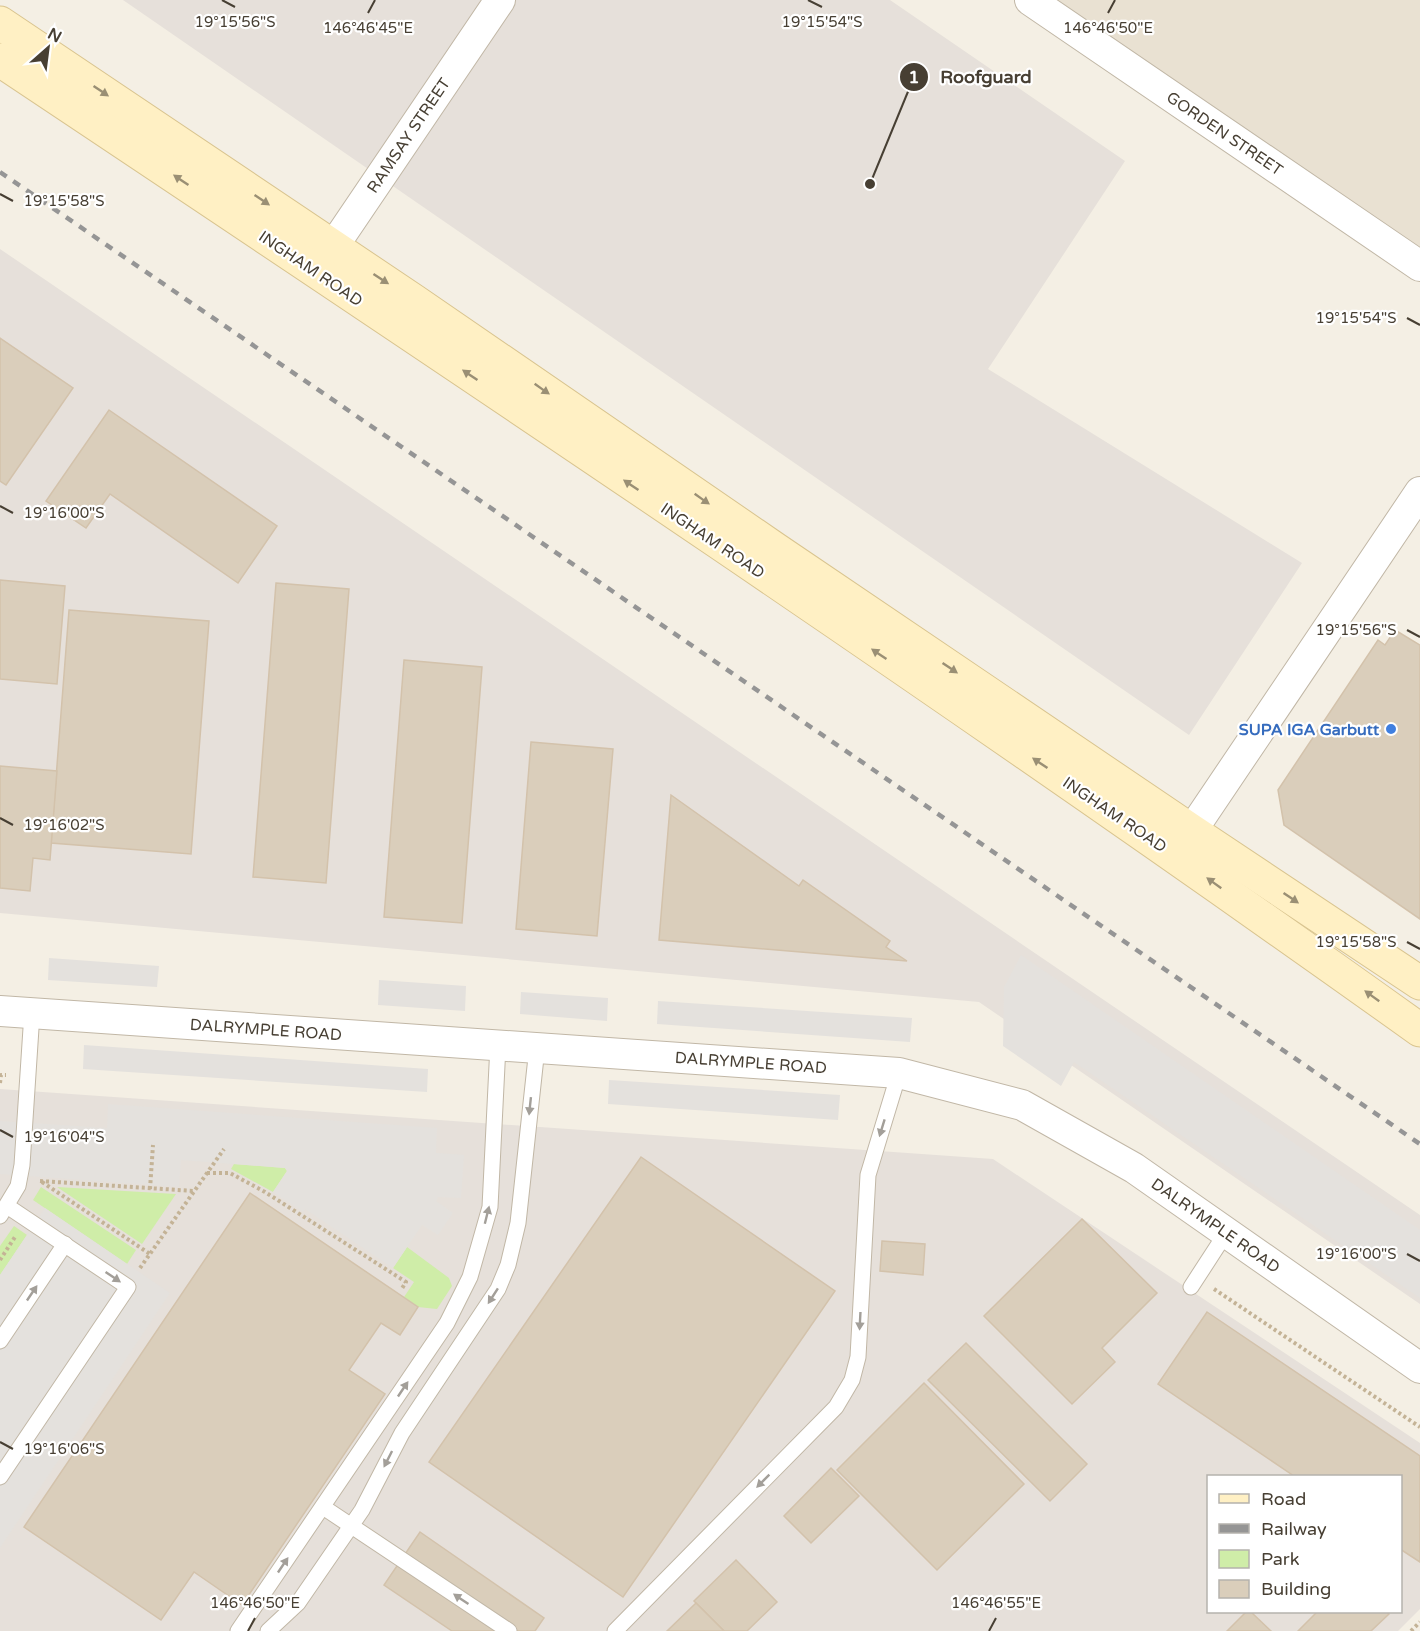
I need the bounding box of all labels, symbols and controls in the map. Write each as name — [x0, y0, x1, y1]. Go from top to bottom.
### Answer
text: 19°15'56"S — [195, 13, 275, 31]
text: 19°15'54"S — [782, 13, 862, 31]
north arrow — [18, 18, 78, 78]
text: 146°46'45"E — [323, 19, 413, 37]
text: 146°46'50"E — [1063, 19, 1153, 37]
text: N — [44, 24, 65, 47]
callout: Roofguard — [899, 59, 1044, 95]
text: 1 — [908, 66, 920, 88]
text: Roofguard — [940, 66, 1032, 88]
street label: RAMSAY STREET — [363, 74, 455, 197]
one-way arrow — [92, 85, 108, 97]
street label: GORDEN STREET — [1162, 87, 1287, 180]
one-way arrow — [172, 175, 189, 186]
text: 19°15'58"S — [24, 192, 104, 210]
one-way arrow — [254, 194, 270, 206]
street label: INGHAM ROAD — [255, 227, 366, 311]
one-way arrow — [372, 273, 388, 285]
text: 19°15'54"S — [1316, 309, 1396, 327]
one-way arrow — [462, 370, 478, 381]
one-way arrow — [533, 383, 549, 395]
one-way arrow — [623, 480, 639, 491]
one-way arrow — [694, 494, 711, 505]
street label: INGHAM ROAD — [657, 499, 768, 583]
text: 19°16'00"S — [24, 504, 104, 522]
text: 19°15'56"S — [1316, 621, 1396, 639]
one-way arrow — [871, 648, 888, 659]
one-way arrow — [942, 662, 958, 674]
place label: SUPA IGA Garbutt — [1239, 720, 1380, 740]
marker: SUPA IGA Garbutt — [1384, 722, 1398, 736]
one-way arrow — [1033, 757, 1049, 769]
street label: INGHAM ROAD — [1059, 773, 1170, 857]
text: 19°16'02"S — [24, 816, 104, 834]
one-way arrow — [1206, 877, 1222, 889]
one-way arrow — [1283, 892, 1299, 904]
text: 19°15'58"S — [1316, 933, 1396, 951]
one-way arrow — [1365, 990, 1381, 1002]
street label: DALRYMPLE ROAD — [189, 1015, 343, 1045]
street label: DALRYMPLE ROAD — [674, 1048, 828, 1078]
one-way arrow — [526, 1096, 535, 1115]
one-way arrow — [877, 1119, 886, 1137]
text: 19°16'04"S — [24, 1128, 104, 1146]
street label: DALRYMPLE ROAD — [1147, 1174, 1284, 1278]
one-way arrow — [483, 1206, 492, 1224]
text: 19°16'00"S — [1316, 1245, 1396, 1263]
one-way arrow — [105, 1271, 121, 1283]
one-way arrow — [27, 1284, 38, 1301]
one-way arrow — [488, 1287, 499, 1304]
one-way arrow — [856, 1312, 865, 1331]
one-way arrow — [397, 1380, 408, 1397]
text: 19°16'06"S — [24, 1440, 104, 1458]
one-way arrow — [383, 1451, 393, 1468]
one-way arrow — [756, 1473, 770, 1488]
legend — [1207, 1475, 1402, 1613]
text: Road — [1261, 1488, 1306, 1510]
text: Railway — [1261, 1518, 1327, 1540]
text: Park — [1261, 1548, 1300, 1570]
one-way arrow — [277, 1558, 289, 1574]
text: Building — [1261, 1578, 1331, 1600]
one-way arrow — [453, 1593, 469, 1604]
text: 146°46'50"E — [210, 1594, 300, 1612]
text: 146°46'55"E — [951, 1594, 1041, 1612]

